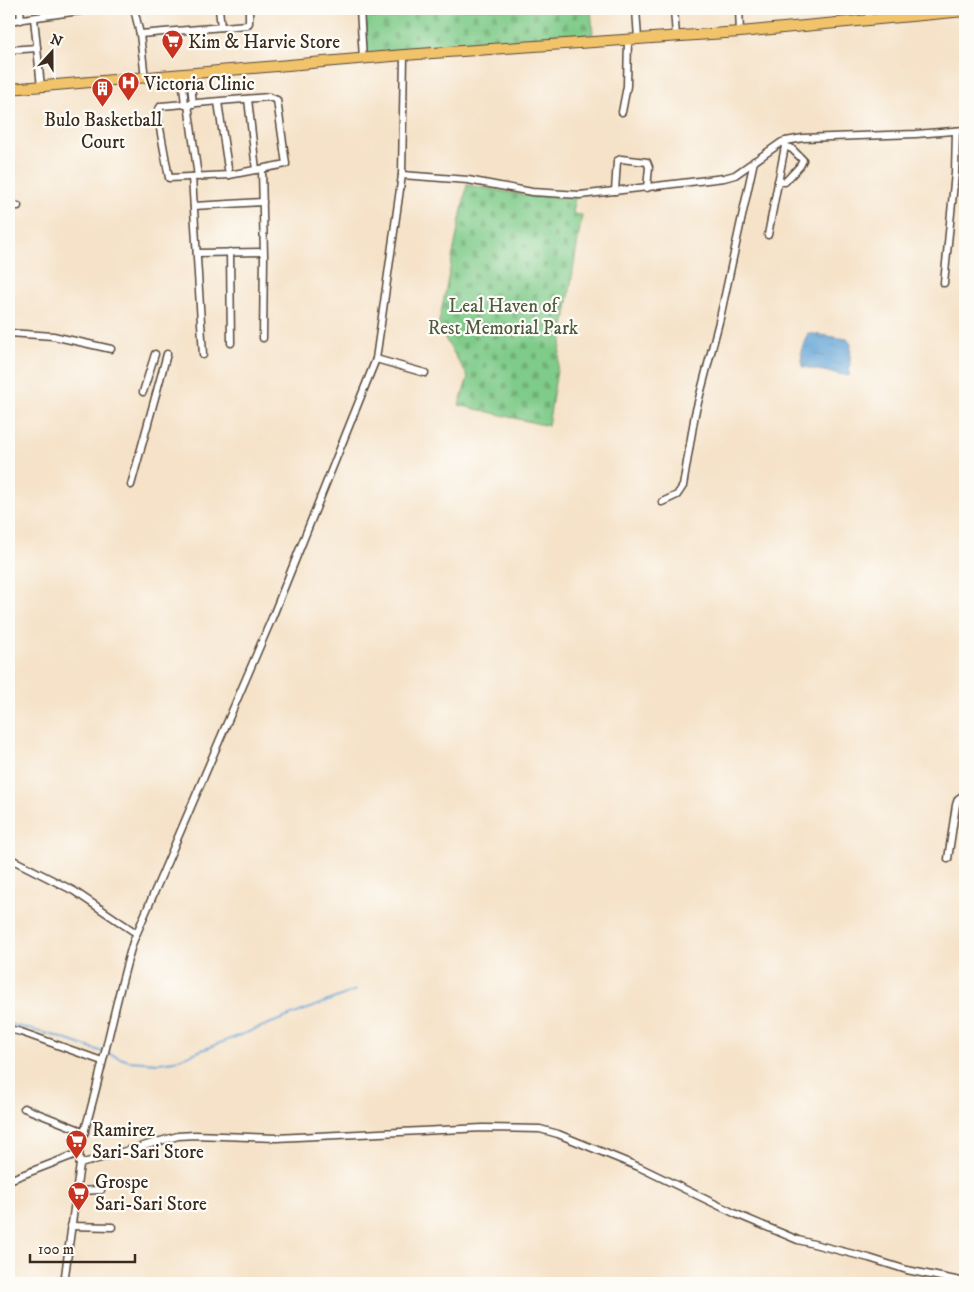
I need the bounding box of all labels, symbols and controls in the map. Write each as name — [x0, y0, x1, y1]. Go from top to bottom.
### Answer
north arrow — [28, 28, 78, 78]
supermarket icon: Kim & Harvie Store — [160, 29, 184, 60]
text: N — [48, 30, 65, 51]
place label: Kim & Harvie Store — [188, 31, 340, 54]
hospital icon: Victoria Clinic — [116, 71, 140, 102]
place label: Victoria Clinic — [143, 73, 255, 96]
building icon: Bulo Basketball Court — [91, 76, 115, 107]
place label: Bulo Basketball Court — [44, 109, 162, 154]
park label: Leal Haven of Rest Memorial Park — [428, 295, 579, 340]
place label: Ramirez Sari-Sari Store — [92, 1119, 204, 1164]
supermarket icon: Ramirez Sari-Sari Store — [64, 1128, 88, 1159]
place label: Grospe Sari-Sari Store — [95, 1171, 207, 1216]
supermarket icon: Grospe Sari-Sari Store — [67, 1180, 91, 1211]
scale bar — [30, 1232, 135, 1264]
text: 100 m — [38, 1240, 74, 1259]

